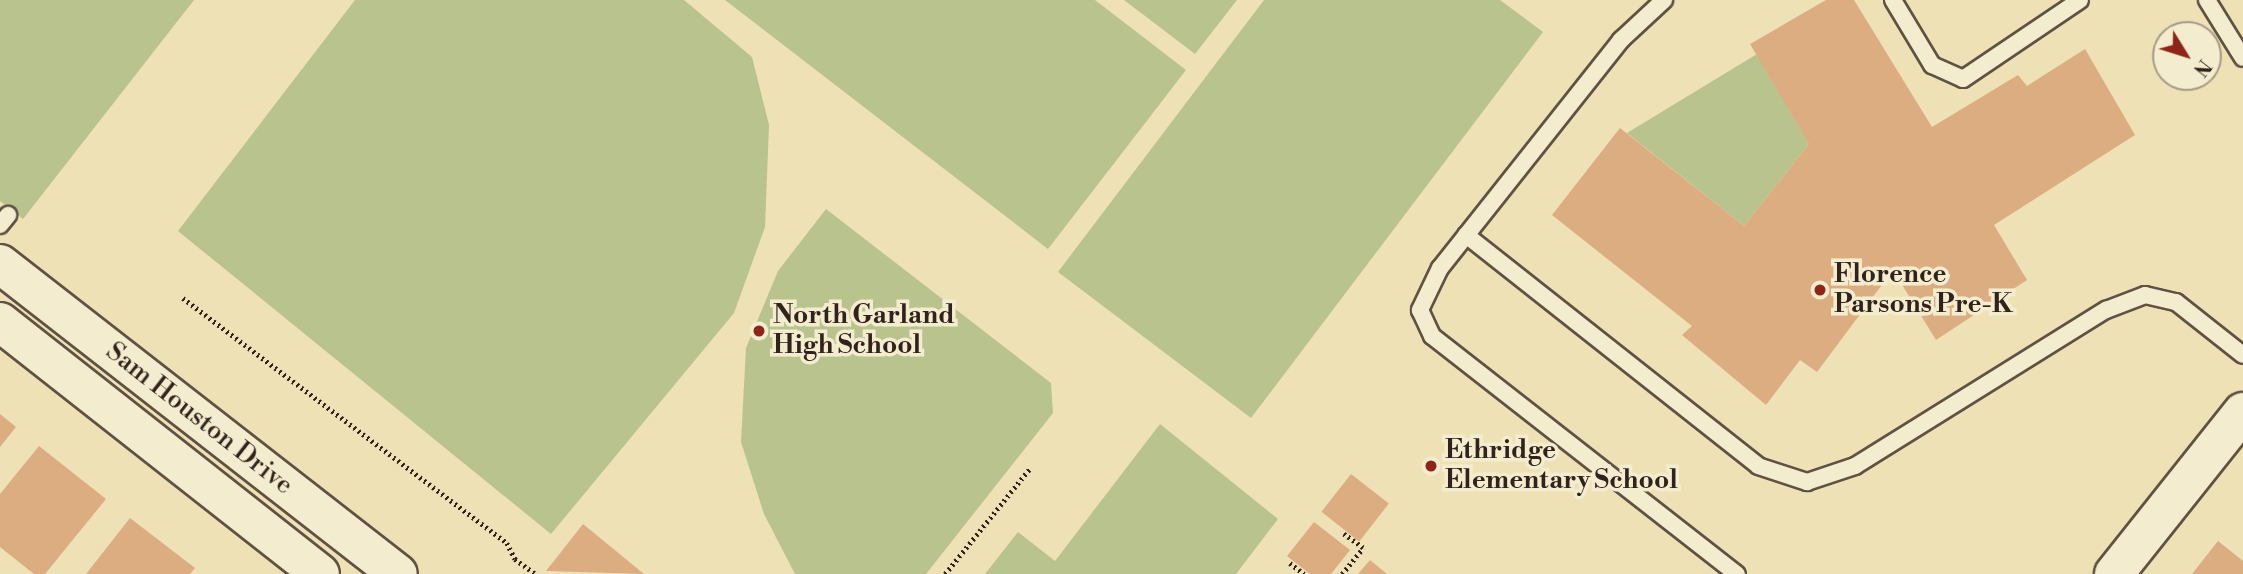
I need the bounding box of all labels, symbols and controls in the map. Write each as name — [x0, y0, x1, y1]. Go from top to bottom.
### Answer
north arrow — [2152, 21, 2222, 91]
text: N — [2188, 54, 2216, 81]
place label: Florence Parsons Pre-K — [1834, 259, 2013, 320]
marker: Florence Parsons Pre-K — [1812, 282, 1828, 298]
place label: North Garland High School — [773, 300, 955, 362]
marker: North Garland High School — [751, 323, 767, 339]
street label: Sam Houston Drive — [99, 336, 299, 502]
place label: Ethridge Elementary School — [1445, 435, 1678, 496]
marker: Ethridge Elementary School — [1423, 458, 1439, 474]

